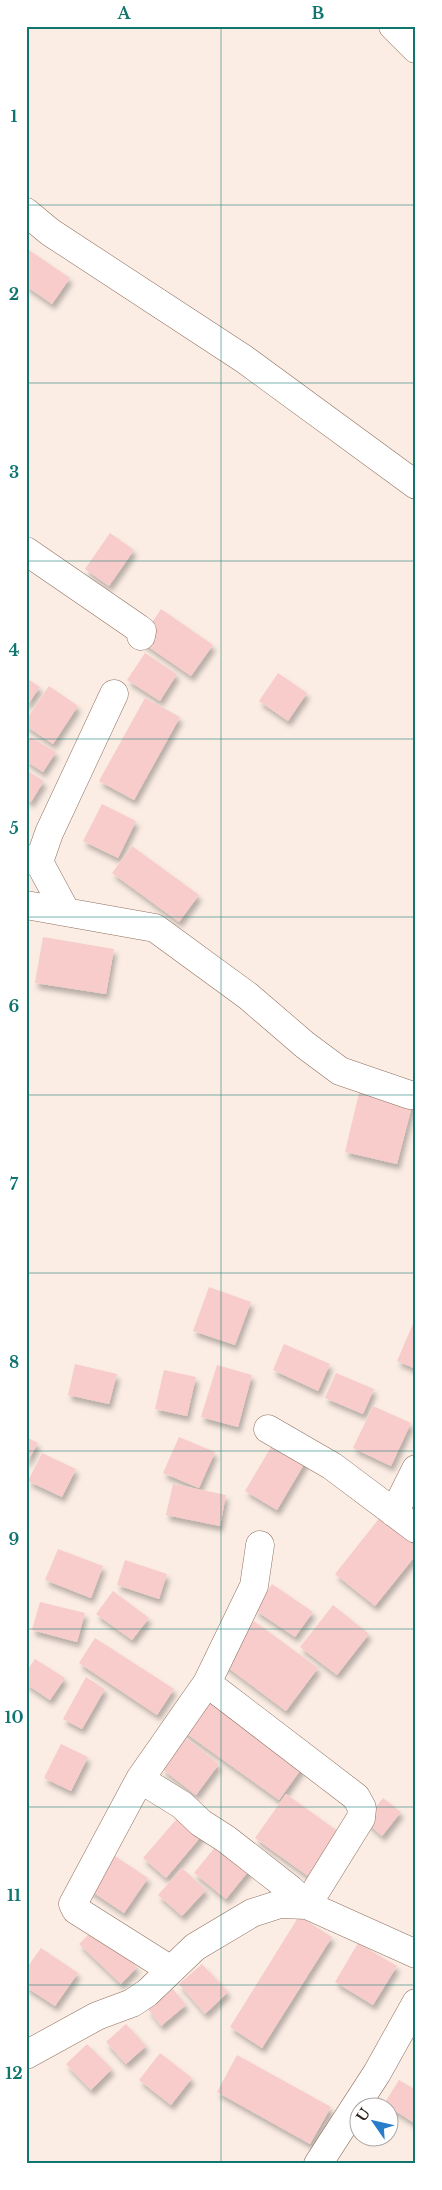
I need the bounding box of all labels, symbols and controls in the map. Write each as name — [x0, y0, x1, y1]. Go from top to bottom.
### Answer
text: A — [117, 3, 132, 23]
text: B — [312, 3, 325, 23]
text: 1 — [11, 106, 18, 126]
text: 2 — [9, 284, 19, 304]
text: 3 — [9, 462, 19, 482]
text: 4 — [9, 640, 19, 660]
text: 5 — [9, 818, 19, 838]
text: 6 — [9, 996, 20, 1016]
text: 7 — [10, 1174, 19, 1194]
text: 8 — [9, 1352, 19, 1372]
text: 9 — [9, 1529, 20, 1549]
text: 10 — [4, 1707, 24, 1727]
text: 11 — [7, 1885, 21, 1905]
text: 12 — [5, 2063, 23, 2083]
north arrow — [350, 2098, 400, 2148]
text: U — [352, 2104, 375, 2125]

